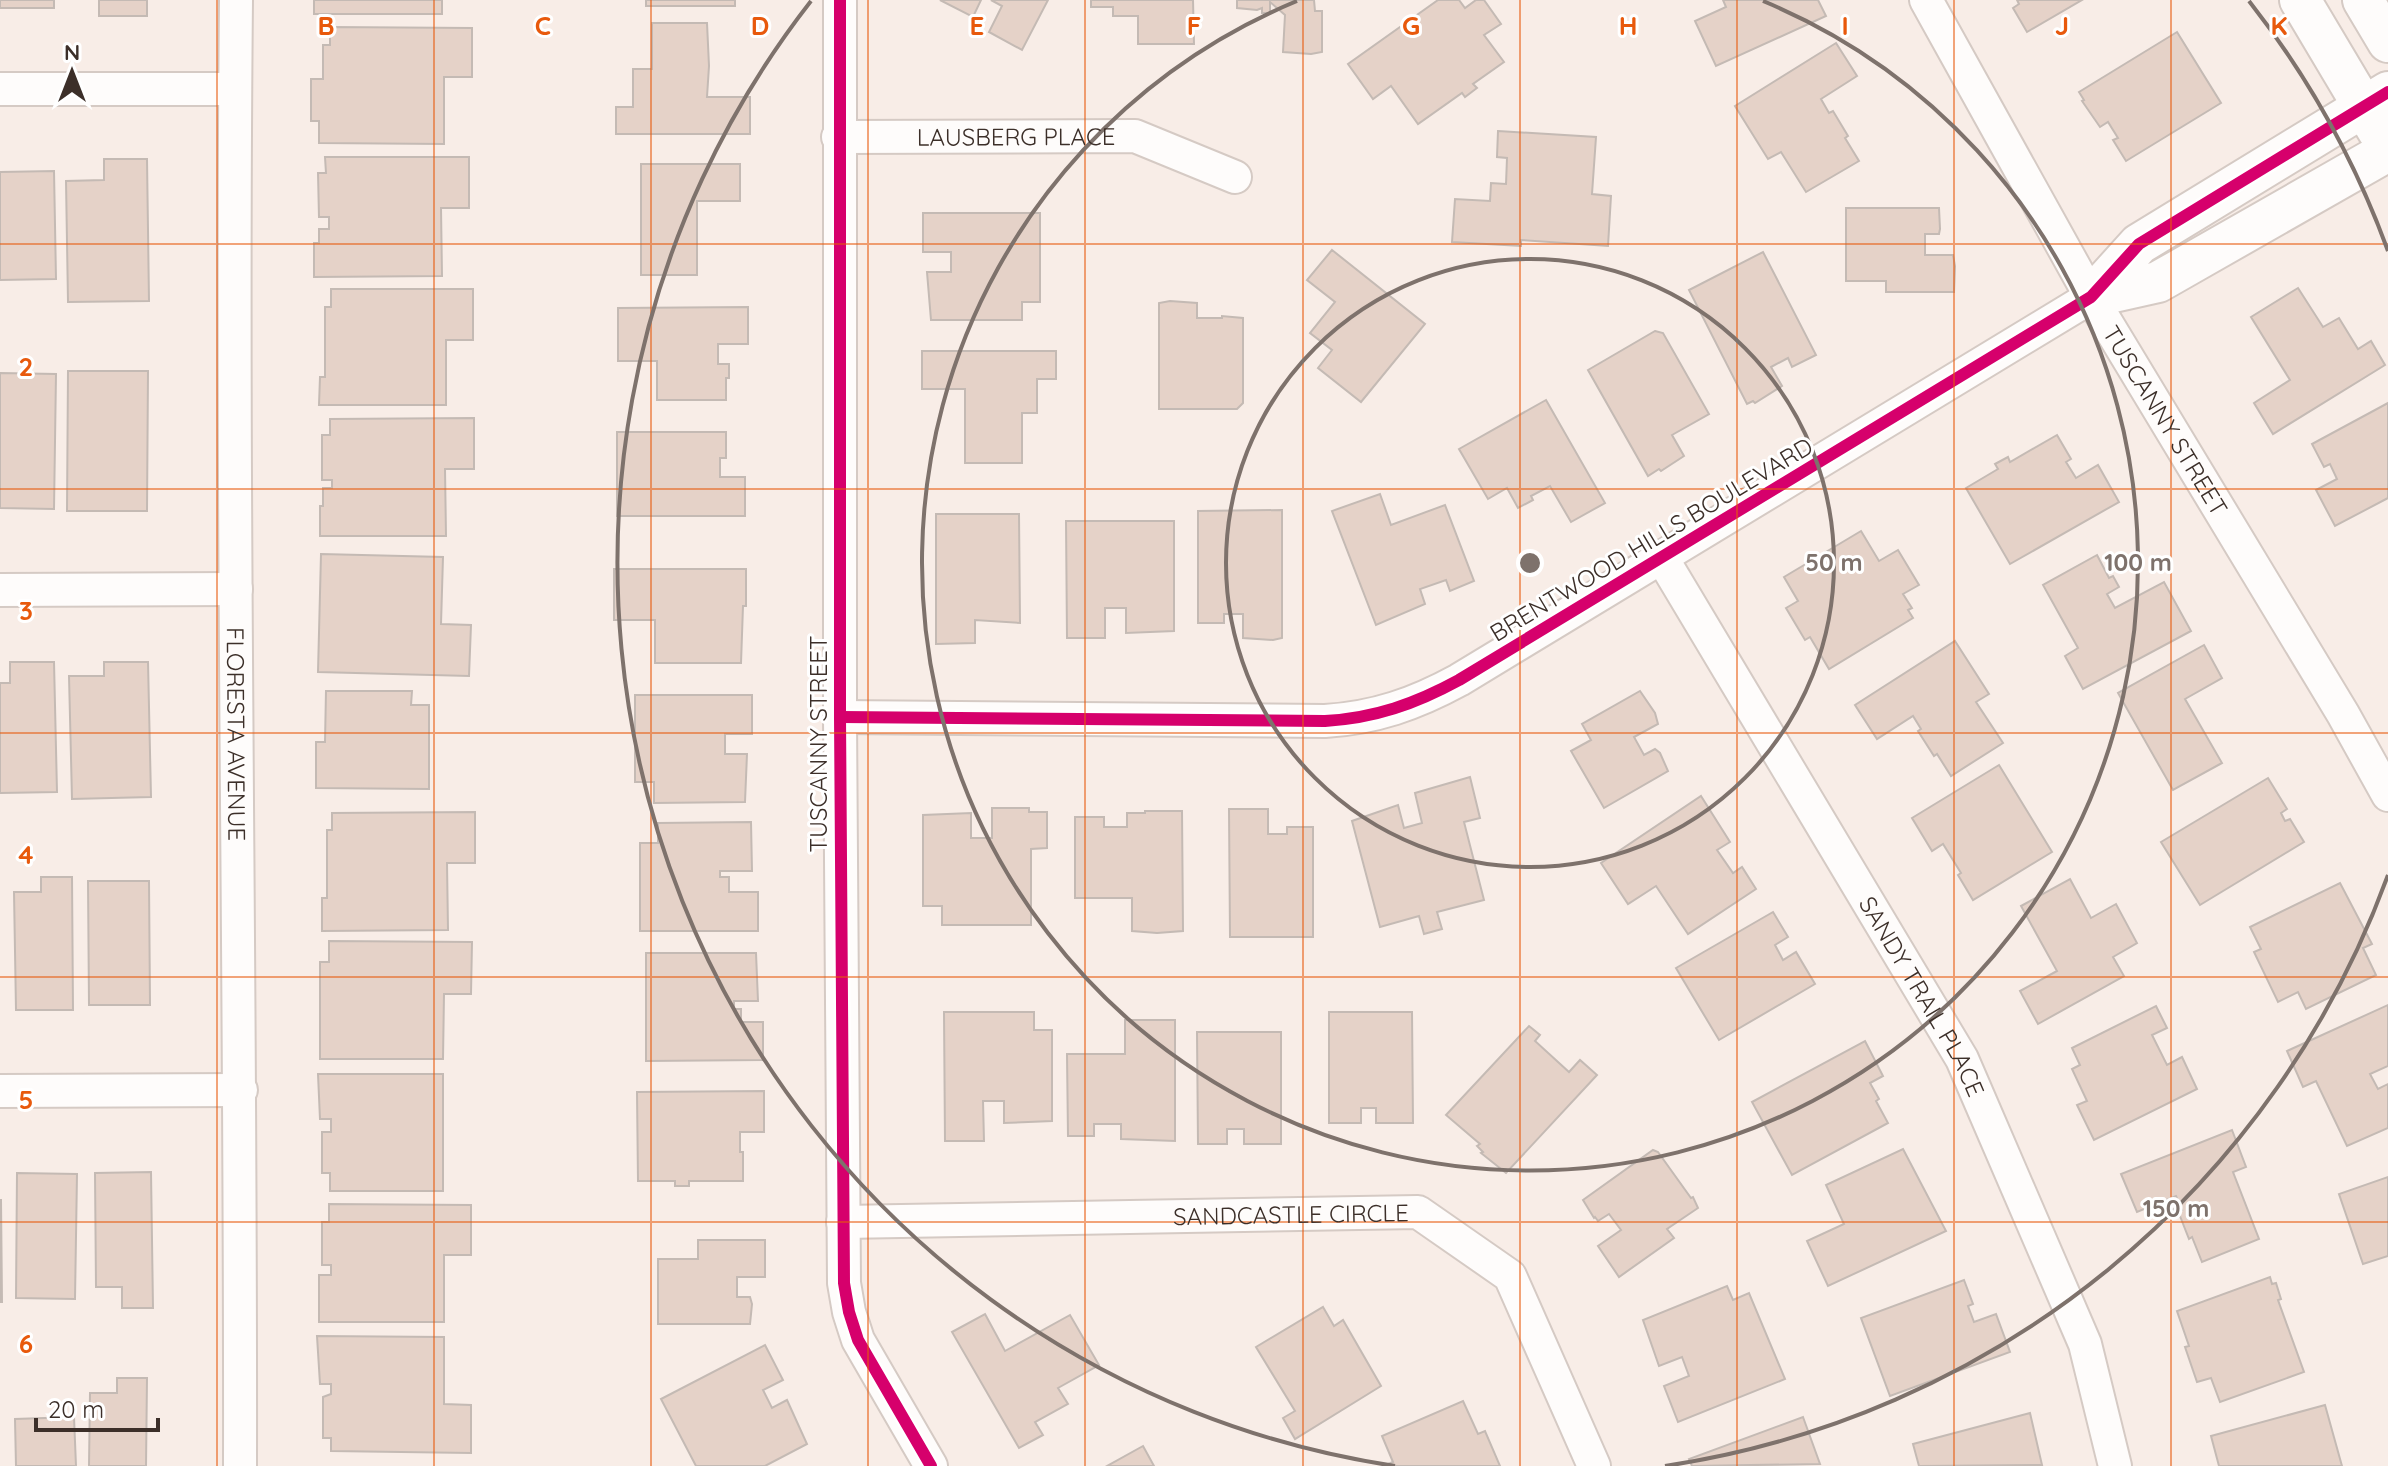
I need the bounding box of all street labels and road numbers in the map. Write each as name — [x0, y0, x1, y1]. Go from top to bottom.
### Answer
street label: LAUSBERG PLACE — [917, 121, 1115, 152]
street label: TUSCANNY STREET — [2097, 320, 2235, 521]
street label: BRENTWOOD HILLS BOULEVARD — [1484, 430, 1818, 648]
street label: FLORESTA AVENUE — [221, 627, 252, 841]
street label: TUSCANNY STREET — [803, 636, 833, 852]
street label: SANDY TRAIL PLACE — [1853, 891, 1991, 1101]
street label: SANDCASTLE CIRCLE — [1173, 1197, 1409, 1231]

